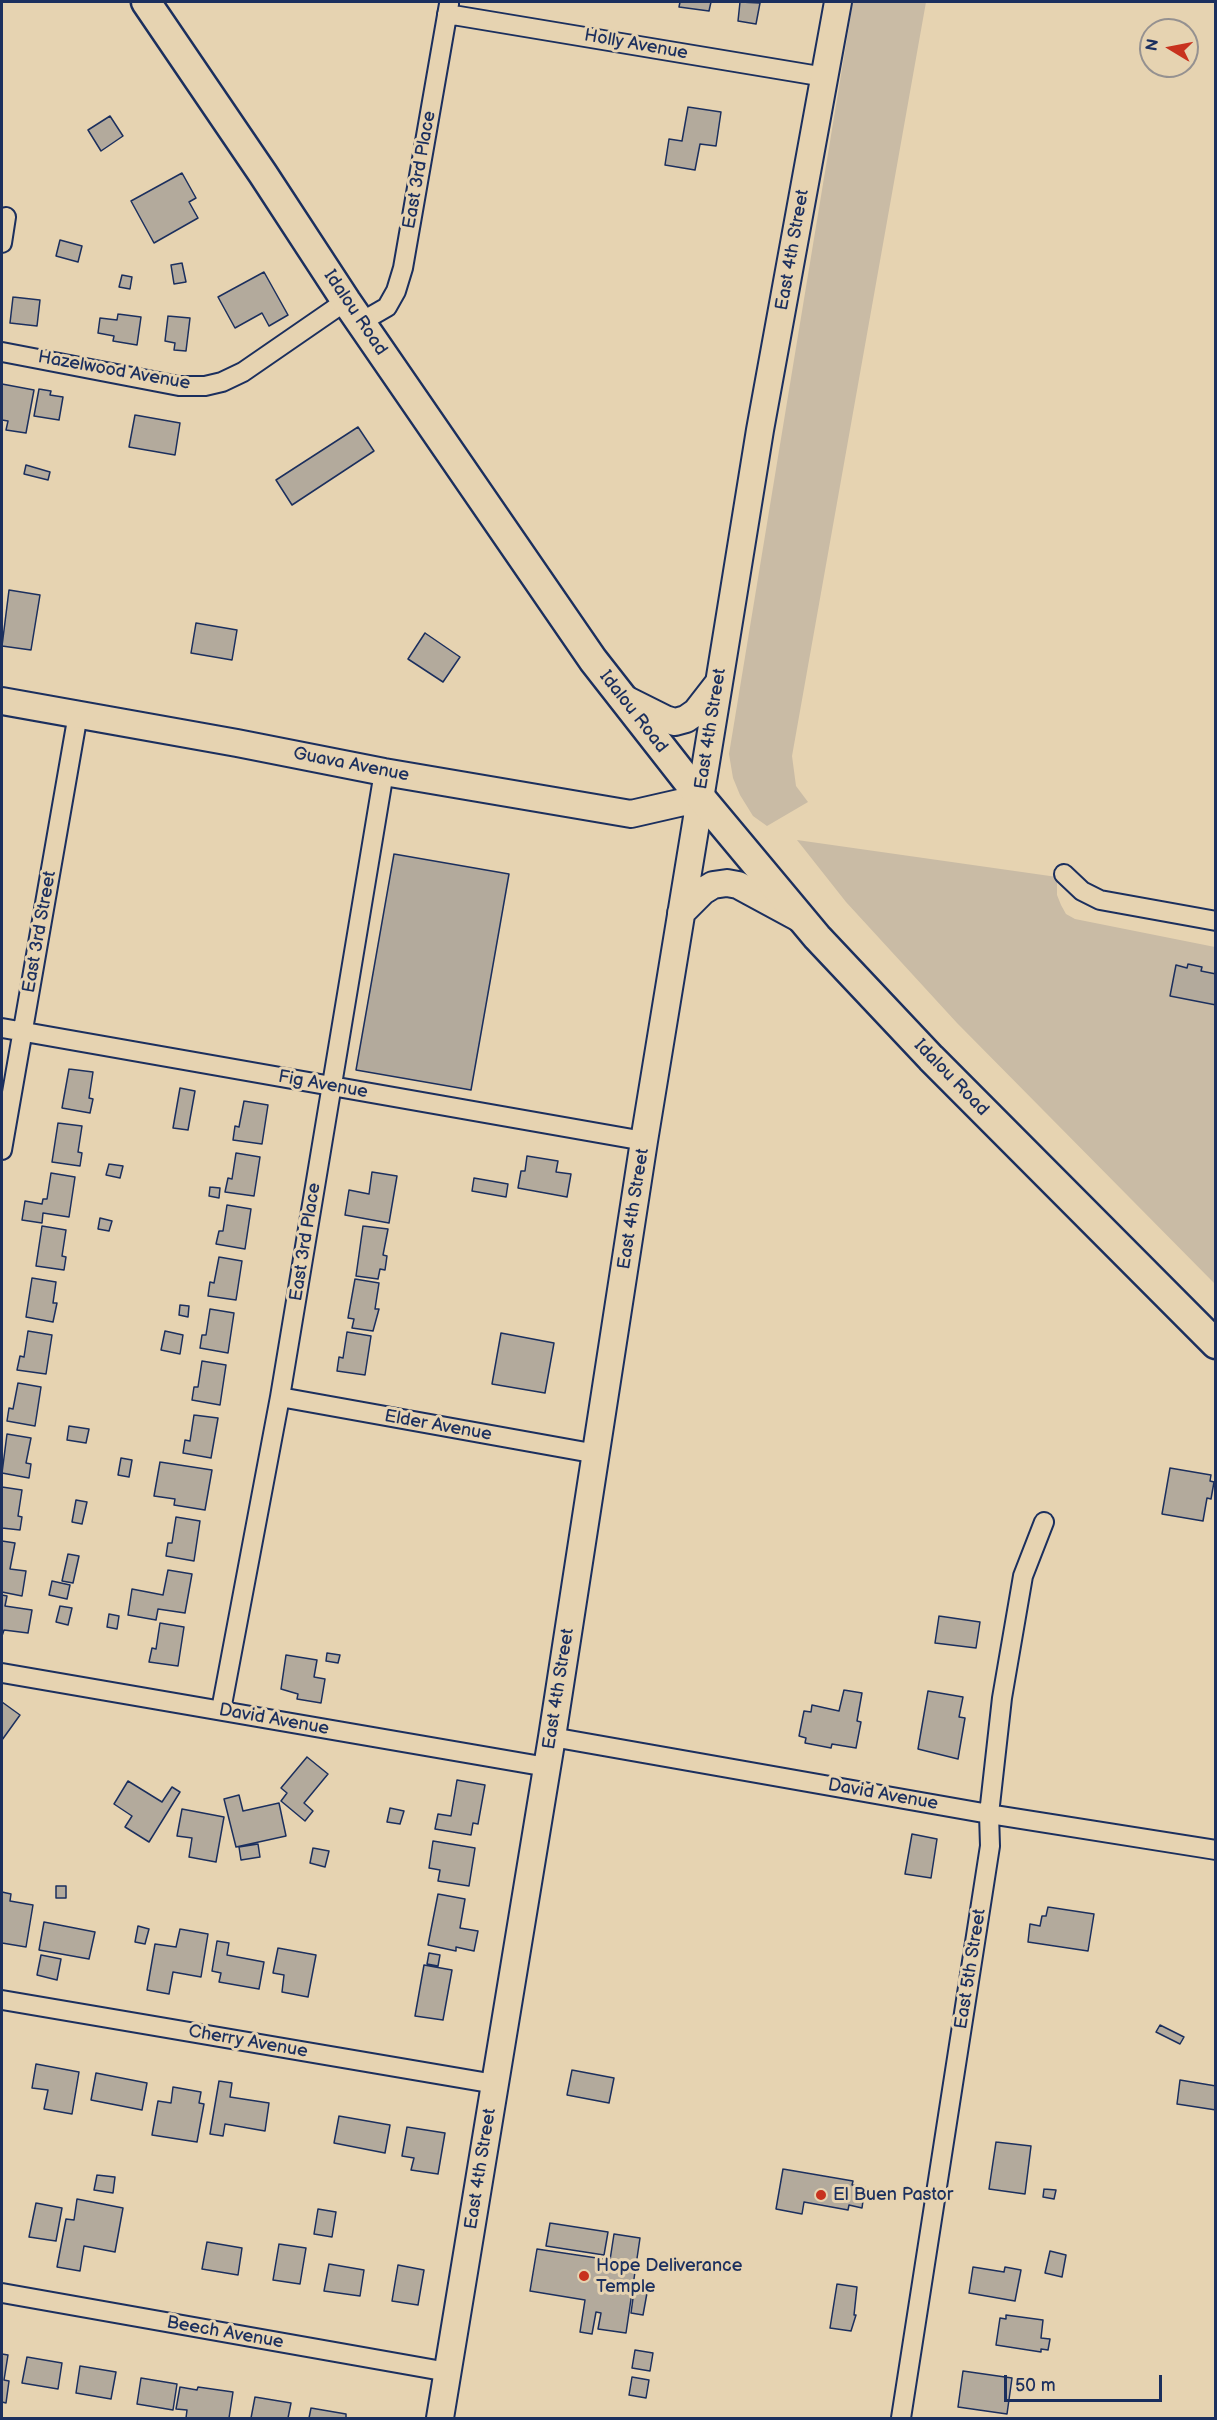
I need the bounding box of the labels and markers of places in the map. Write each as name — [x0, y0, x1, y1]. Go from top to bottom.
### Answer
place label: El Buen Pastor — [833, 2184, 953, 2206]
marker: El Buen Pastor — [814, 2188, 828, 2202]
place label: Hope Deliverance Temple — [596, 2255, 742, 2298]
marker: Hope Deliverance Temple — [577, 2269, 591, 2283]

